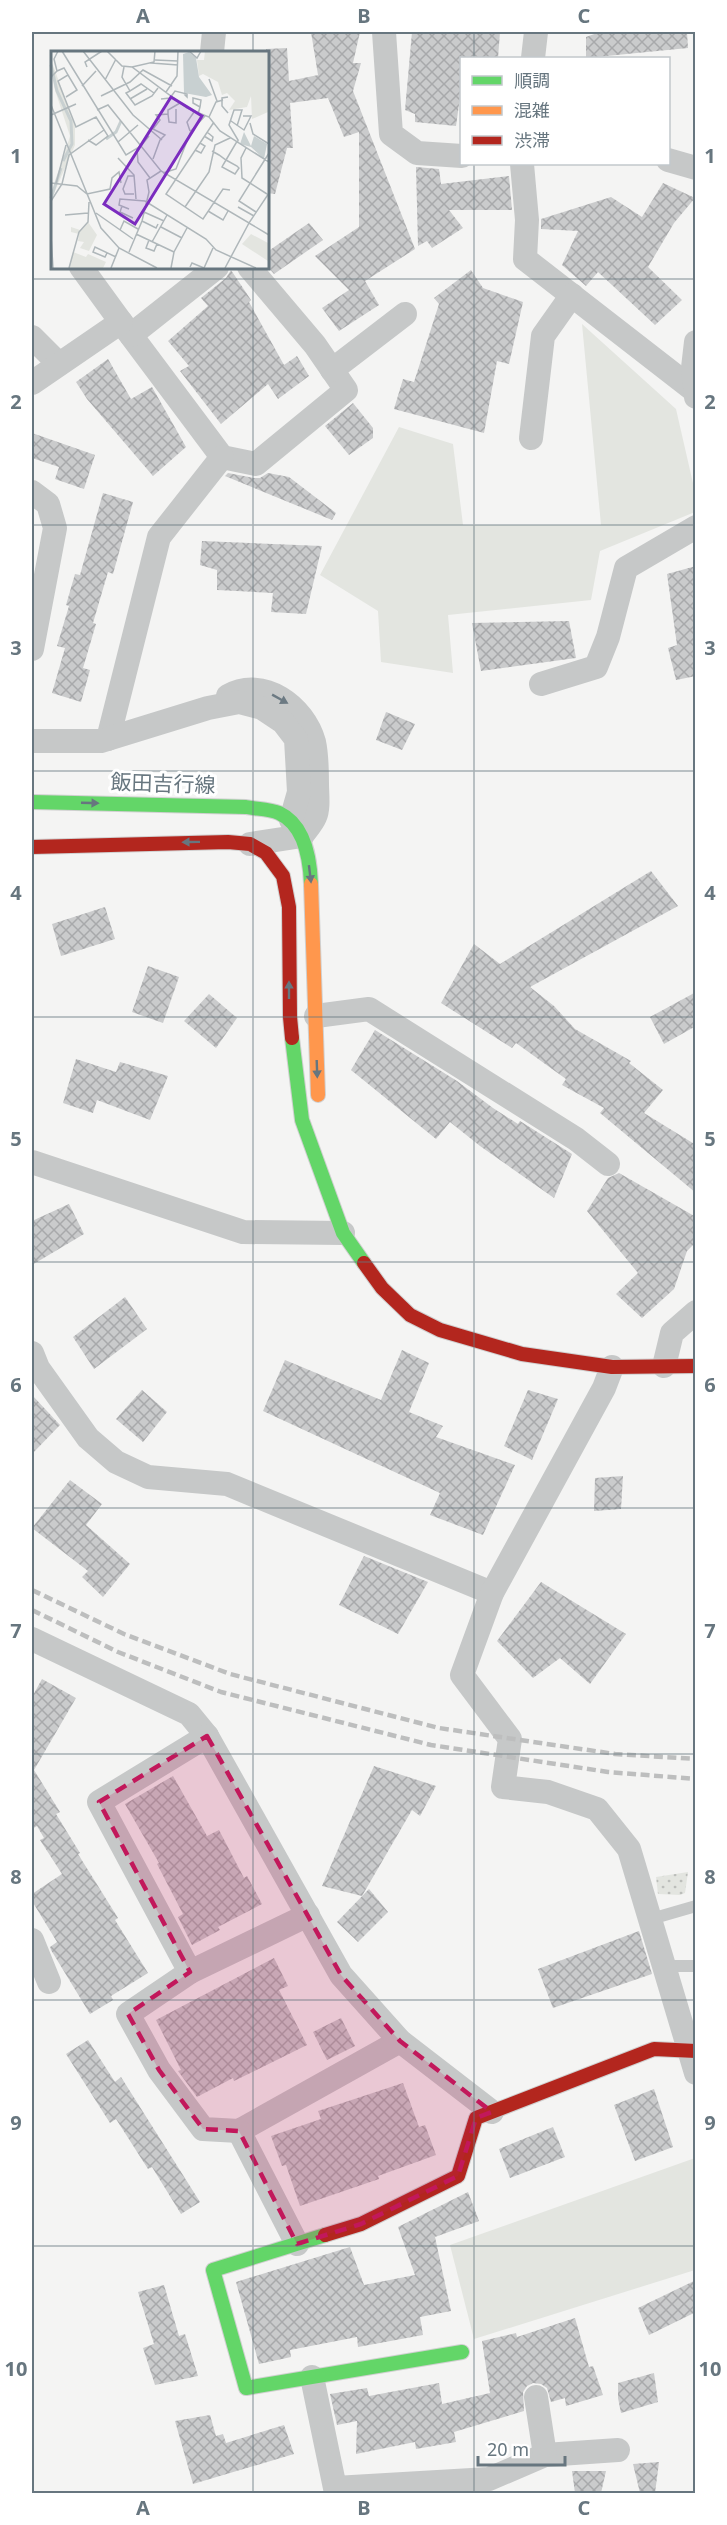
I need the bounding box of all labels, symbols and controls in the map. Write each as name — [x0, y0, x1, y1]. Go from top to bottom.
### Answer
text: A — [136, 2, 150, 29]
text: B — [357, 2, 371, 29]
text: C — [578, 2, 591, 29]
inset map — [51, 51, 268, 268]
legend — [460, 57, 670, 165]
text: 順調 — [514, 68, 550, 92]
text: 混雑 — [514, 98, 550, 122]
text: 渋滞 — [514, 128, 550, 152]
text: 1 — [10, 142, 22, 169]
text: 1 — [704, 142, 716, 169]
text: 2 — [10, 388, 22, 415]
text: 2 — [704, 388, 716, 415]
text: 3 — [10, 634, 22, 661]
text: 3 — [704, 634, 716, 661]
one-way arrow — [272, 694, 289, 704]
street label: 飯田吉行線 — [110, 767, 216, 799]
one-way arrow — [80, 798, 99, 808]
one-way arrow — [182, 837, 201, 847]
one-way arrow — [306, 865, 315, 884]
text: 4 — [10, 879, 22, 906]
text: 4 — [704, 879, 716, 906]
one-way arrow — [285, 980, 294, 999]
one-way arrow — [313, 1060, 322, 1079]
text: 5 — [10, 1125, 22, 1152]
text: 5 — [704, 1125, 716, 1152]
text: 6 — [10, 1371, 22, 1398]
text: 6 — [704, 1371, 716, 1398]
text: 7 — [10, 1617, 22, 1644]
text: 7 — [704, 1617, 716, 1644]
text: 8 — [10, 1863, 22, 1890]
text: 8 — [704, 1863, 716, 1890]
text: 9 — [10, 2109, 22, 2136]
text: 9 — [704, 2109, 716, 2136]
text: 10 — [5, 2355, 27, 2382]
text: 10 — [699, 2355, 721, 2382]
scale bar — [478, 2429, 565, 2467]
text: 20 m — [487, 2437, 529, 2461]
text: A — [136, 2494, 150, 2521]
text: B — [357, 2494, 371, 2521]
text: C — [578, 2494, 591, 2521]

